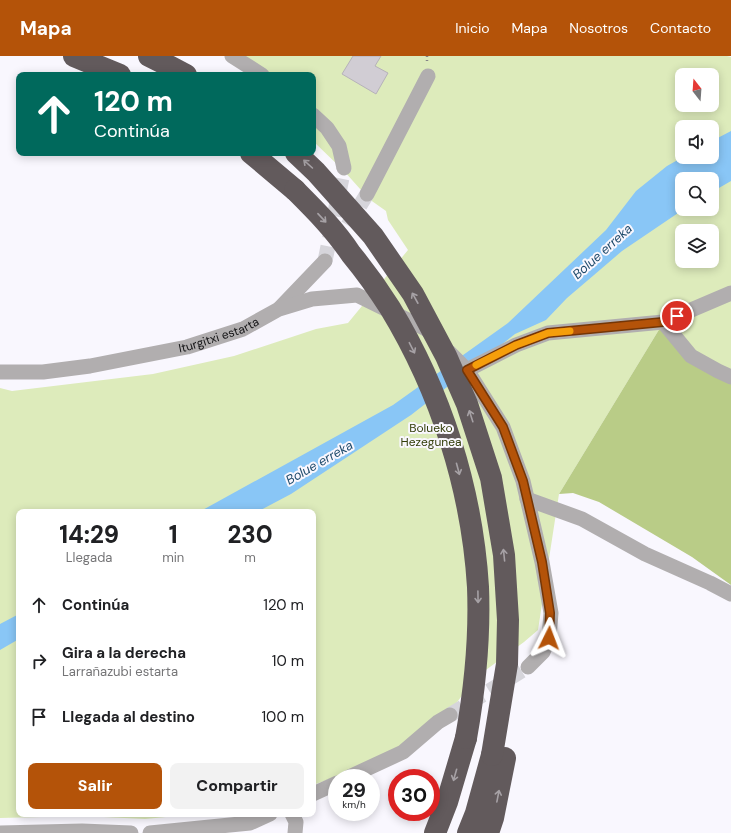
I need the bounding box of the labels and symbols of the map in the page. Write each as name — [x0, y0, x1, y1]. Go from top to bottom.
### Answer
north arrow — [675, 68, 719, 112]
one-way arrow — [303, 160, 313, 169]
one-way arrow — [318, 213, 327, 223]
water label: Bolue erreka — [569, 220, 636, 283]
one-way arrow — [411, 292, 419, 304]
pin — [660, 299, 694, 333]
street label: Iturgitxi estarta — [177, 314, 262, 356]
one-way arrow — [409, 342, 416, 354]
one-way arrow — [466, 410, 474, 422]
park label: Bolueko Hezegunea — [400, 420, 462, 450]
water label: Bolue erreka — [283, 436, 356, 489]
one-way arrow — [455, 462, 463, 475]
one-way arrow — [500, 549, 508, 562]
one-way arrow — [474, 590, 482, 603]
position arrow — [528, 617, 570, 659]
one-way arrow — [451, 768, 458, 781]
speed limit sign: 30 — [388, 769, 440, 821]
one-way arrow — [494, 789, 502, 802]

